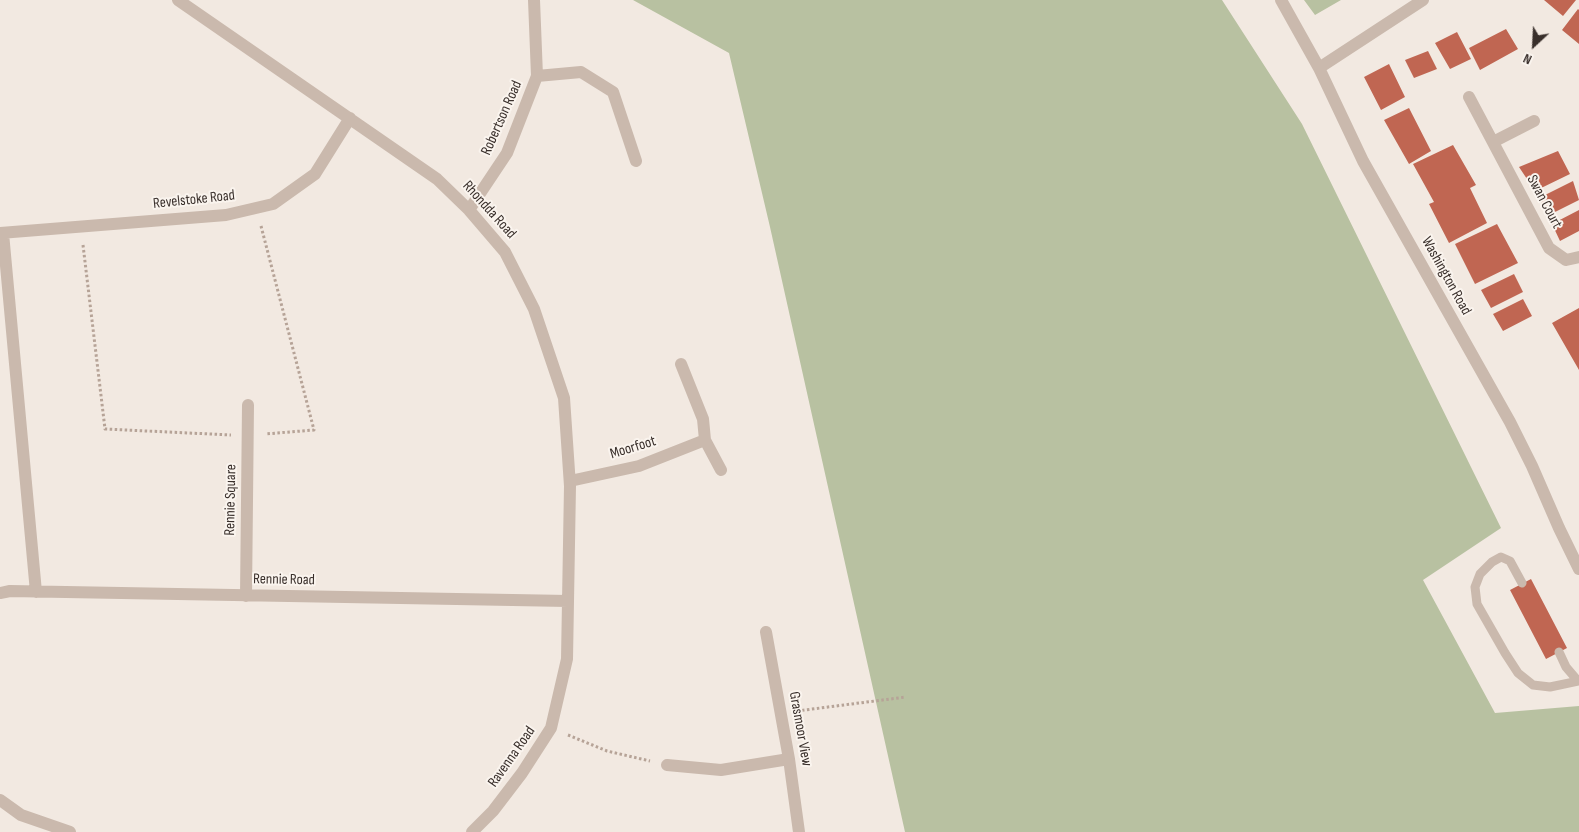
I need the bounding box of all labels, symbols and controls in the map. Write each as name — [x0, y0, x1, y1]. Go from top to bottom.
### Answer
north arrow — [1509, 20, 1559, 70]
text: N — [1520, 50, 1534, 68]
street label: Robertson Road — [478, 78, 526, 158]
street label: Swan Court — [1522, 172, 1566, 232]
street label: Rhondda Road — [458, 177, 520, 243]
street label: Revelstoke Road — [152, 187, 236, 213]
street label: Washington Road — [1417, 234, 1475, 318]
street label: Moorfoot — [608, 433, 658, 463]
street label: Rennie Square — [221, 464, 241, 536]
street label: Rennie Road — [253, 570, 315, 590]
street label: Grasmoor View — [785, 690, 815, 768]
street label: Ravenna Road — [485, 723, 539, 791]

